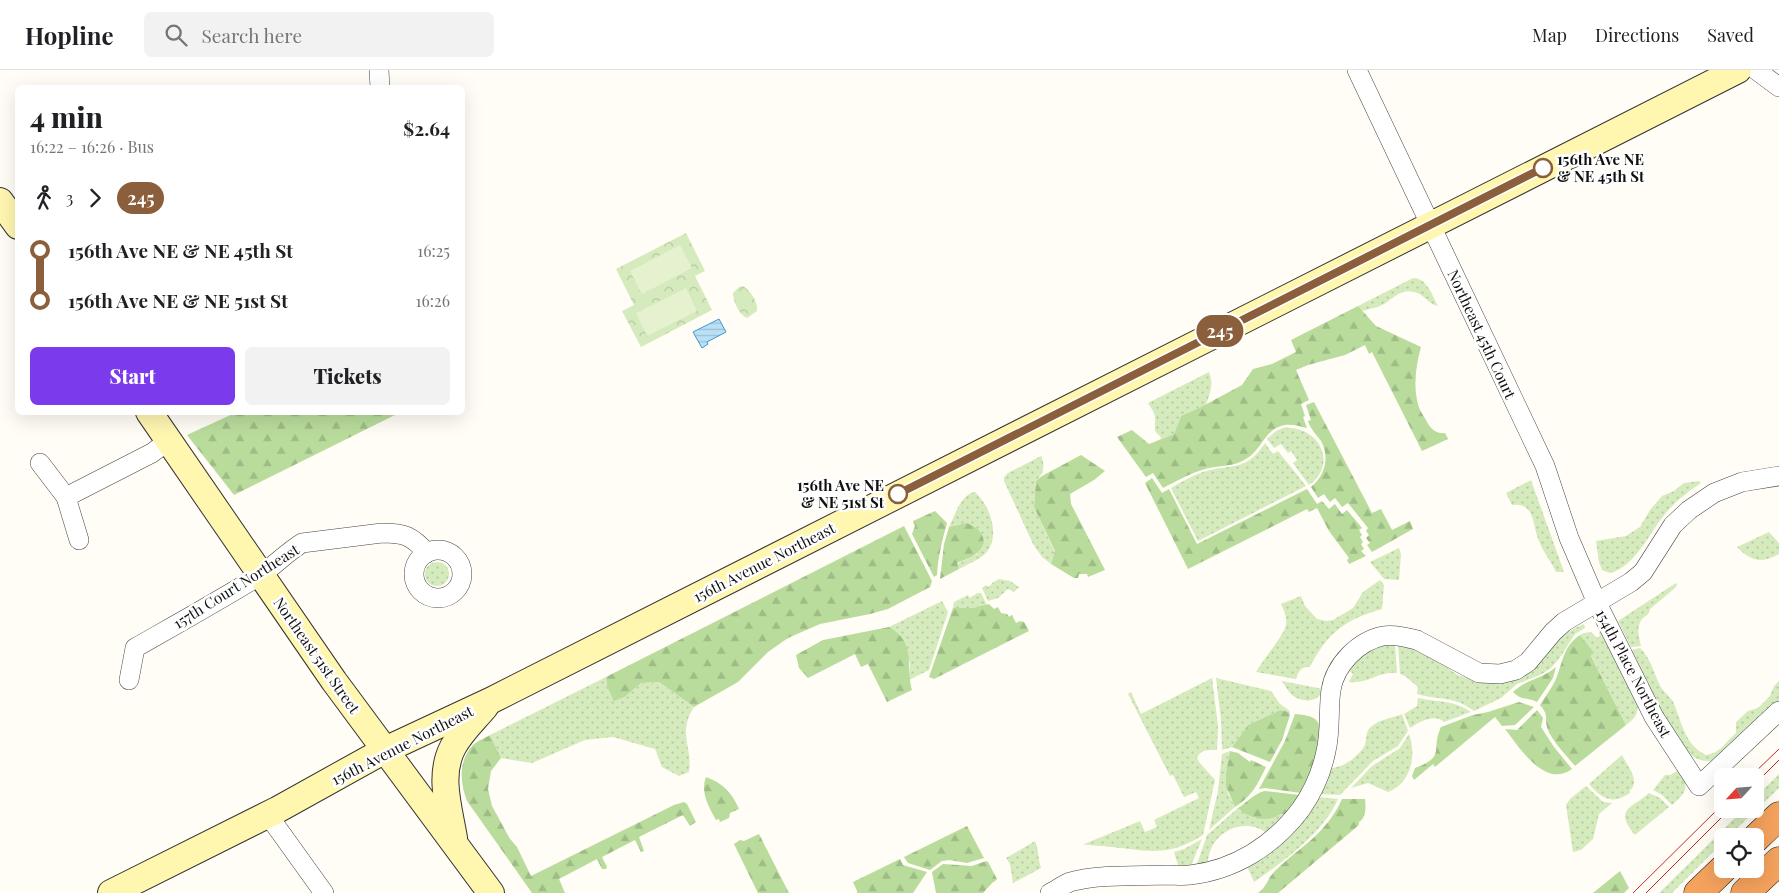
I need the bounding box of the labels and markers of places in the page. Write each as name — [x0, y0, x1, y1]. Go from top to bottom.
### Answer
place label: 156th Ave NE & NE 45th St — [1557, 149, 1645, 186]
marker: 156th Ave NE & NE 45th St — [1533, 158, 1553, 178]
place label: 156th Ave NE & NE 51st St — [797, 475, 885, 512]
marker: 156th Ave NE & NE 51st St — [888, 484, 908, 504]

